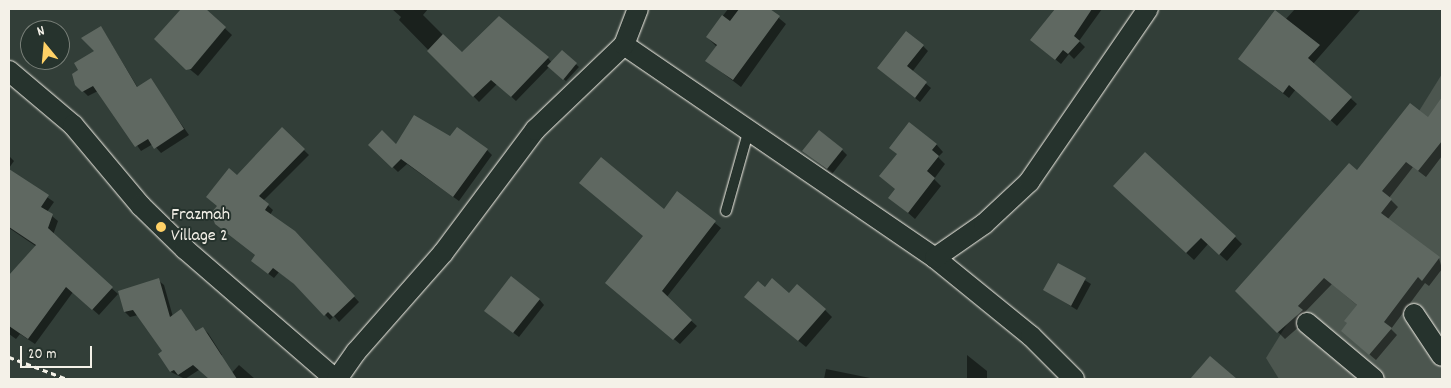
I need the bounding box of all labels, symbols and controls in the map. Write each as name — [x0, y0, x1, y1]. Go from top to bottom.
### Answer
north arrow — [20, 20, 70, 70]
text: N — [35, 21, 47, 42]
place label: Frazmah Village 2 — [171, 206, 230, 248]
marker: Frazmah Village 2 — [155, 221, 167, 233]
scale bar — [22, 336, 95, 368]
text: 20 m — [28, 344, 56, 366]

